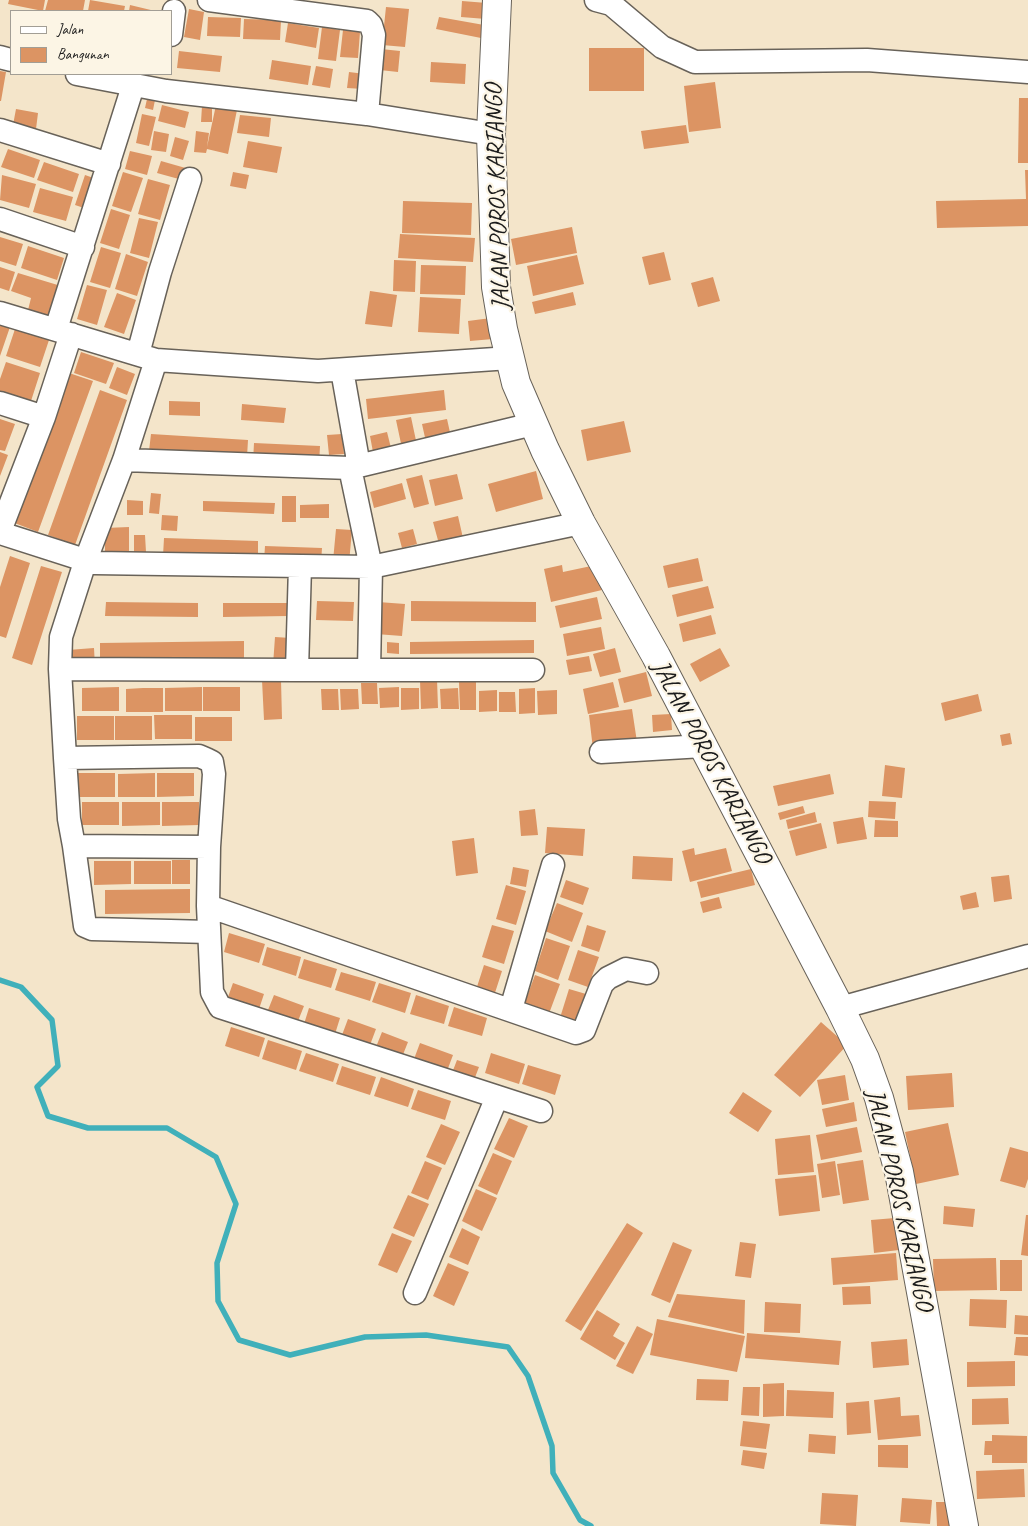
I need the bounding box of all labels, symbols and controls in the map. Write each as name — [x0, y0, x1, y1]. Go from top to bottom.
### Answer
legend — [10, 10, 172, 75]
text: Jalan — [57, 20, 83, 39]
text: Bangunan — [57, 45, 109, 64]
street label: JALAN POROS KARIANGO — [479, 83, 517, 311]
street label: JALAN POROS KARIANGO — [645, 655, 777, 869]
street label: JALAN POROS KARIANGO — [859, 1086, 939, 1314]

